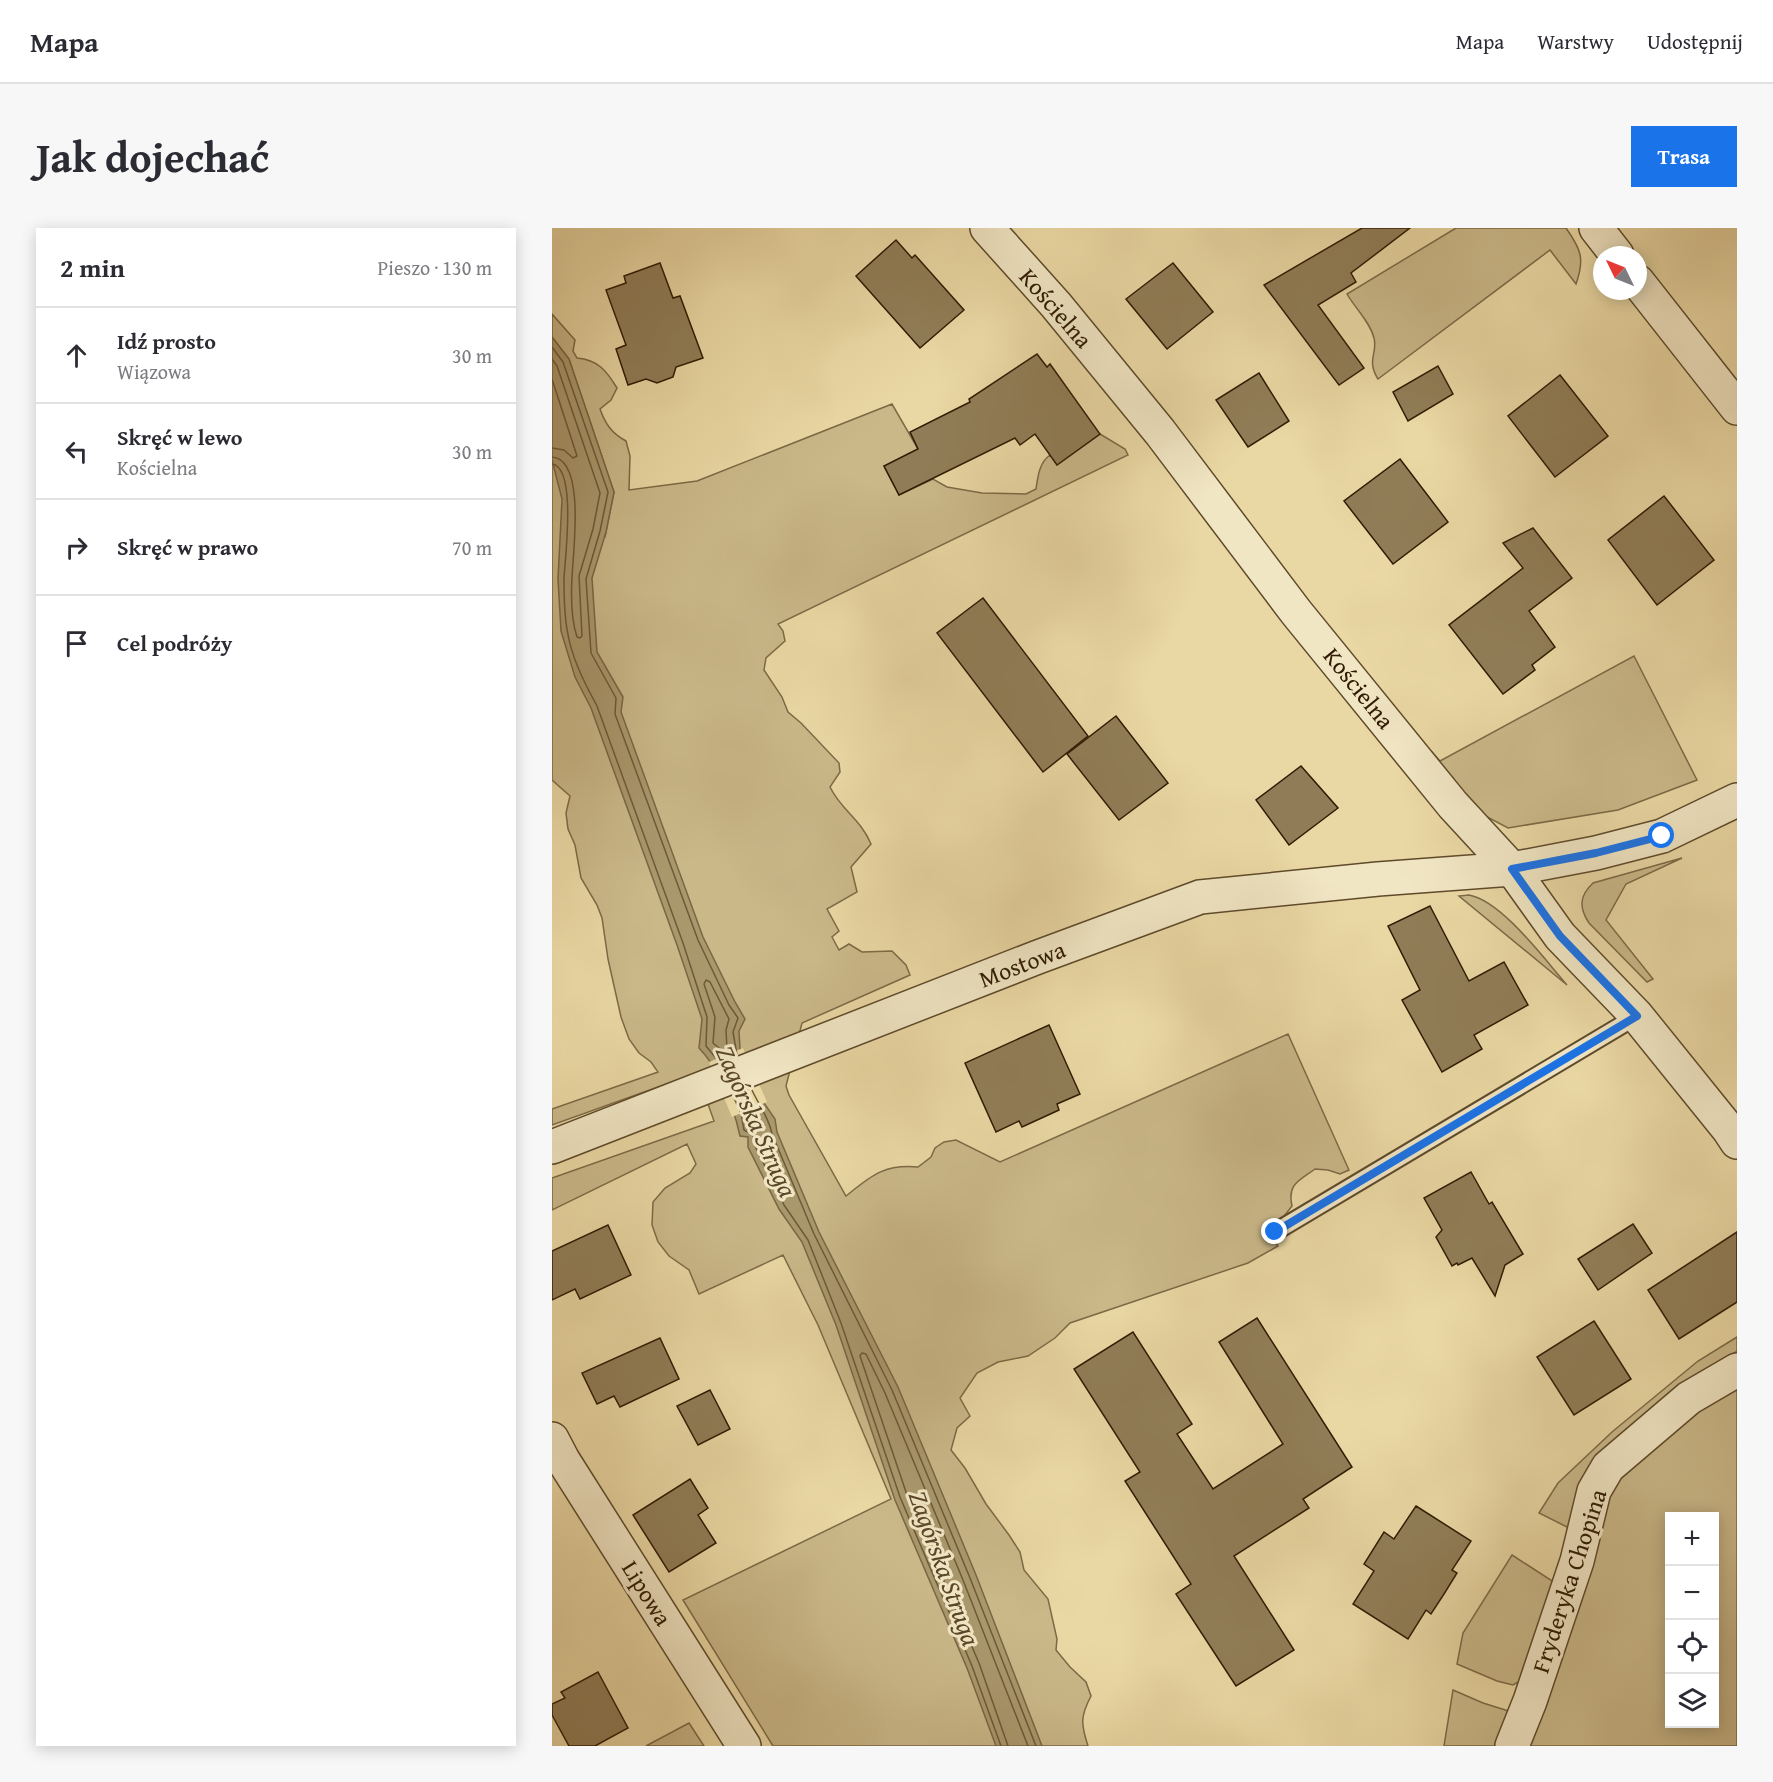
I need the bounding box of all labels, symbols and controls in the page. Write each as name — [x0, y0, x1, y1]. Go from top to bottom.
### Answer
text: Mapa — [30, 21, 99, 62]
text: Mapa — [1456, 26, 1504, 57]
text: Warstwy — [1537, 26, 1614, 57]
text: Udostępnij — [1647, 26, 1743, 57]
text: Jak dojechać — [36, 126, 269, 187]
button: Trasa — [1631, 126, 1737, 187]
north arrow — [1593, 246, 1647, 300]
text: 2 min — [60, 248, 125, 287]
text: Pieszo · 130 m — [378, 253, 492, 282]
street label: Kościelna — [1011, 260, 1101, 356]
text: Idź prosto — [117, 325, 216, 357]
icon: ahead — [60, 339, 93, 372]
text: 30 m — [452, 341, 492, 370]
text: Wiązowa — [117, 357, 191, 386]
text: Skręć w lewo — [117, 421, 243, 453]
icon: left — [60, 435, 93, 468]
text: 30 m — [452, 437, 492, 466]
text: Kościelna — [117, 453, 197, 482]
icon: right — [60, 531, 93, 564]
text: Skręć w prawo — [117, 531, 258, 563]
text: 70 m — [452, 533, 492, 562]
icon: arrive — [60, 627, 93, 660]
text: Cel podróży — [117, 627, 232, 659]
street label: Kościelna — [1315, 640, 1403, 737]
route start — [1648, 822, 1674, 848]
street label: Mostowa — [974, 931, 1071, 996]
water label: Zagórska Struga — [706, 1039, 808, 1203]
route end — [1261, 1218, 1287, 1244]
street label: Fryderyka Chopina — [1523, 1484, 1615, 1678]
water label: Zagórska Struga — [899, 1485, 991, 1651]
map controls — [1665, 1512, 1719, 1728]
button: + — [1665, 1512, 1719, 1566]
street label: Lipowa — [613, 1553, 681, 1633]
button: − — [1665, 1566, 1719, 1620]
button: locate — [1665, 1620, 1719, 1674]
button: layers — [1665, 1674, 1719, 1728]

